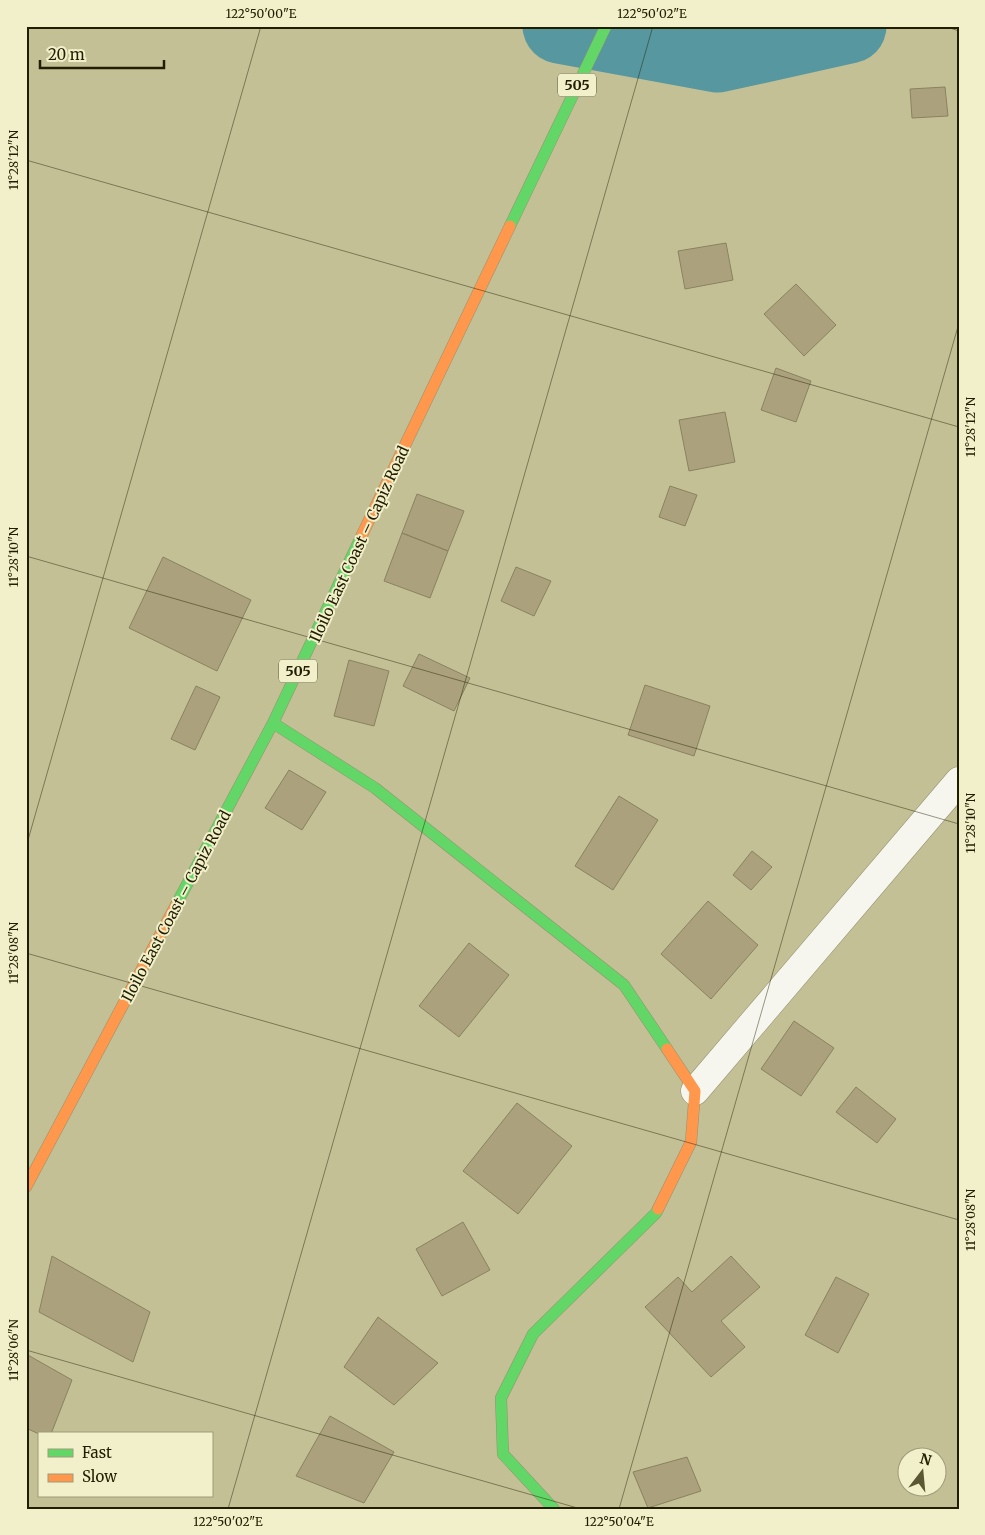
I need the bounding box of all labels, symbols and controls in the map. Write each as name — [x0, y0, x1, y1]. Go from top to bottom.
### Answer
text: 122°50'00"E — [226, 6, 297, 21]
text: 122°50'02"E — [617, 6, 687, 21]
scale bar — [40, 38, 164, 70]
text: 20 m — [48, 45, 85, 64]
road number: 505 — [558, 74, 596, 96]
text: 11°28'12"N — [6, 129, 21, 190]
text: 11°28'12"N — [963, 396, 978, 457]
street label: Iloilo East Coast – Capiz Road — [305, 443, 413, 645]
text: 11°28'10"N — [6, 526, 21, 587]
road number: 505 — [279, 659, 317, 682]
text: 11°28'10"N — [963, 792, 978, 853]
street label: Iloilo East Coast – Capiz Road — [117, 807, 235, 1005]
text: 11°28'08"N — [6, 921, 21, 984]
text: 11°28'08"N — [963, 1188, 978, 1251]
text: 11°28'06"N — [6, 1318, 21, 1381]
legend — [38, 1432, 212, 1498]
text: Fast — [82, 1443, 112, 1462]
north arrow — [898, 1448, 948, 1498]
text: N — [918, 1449, 933, 1470]
text: Slow — [82, 1467, 117, 1486]
text: 122°50'02"E — [193, 1514, 263, 1529]
text: 122°50'04"E — [585, 1514, 654, 1529]

